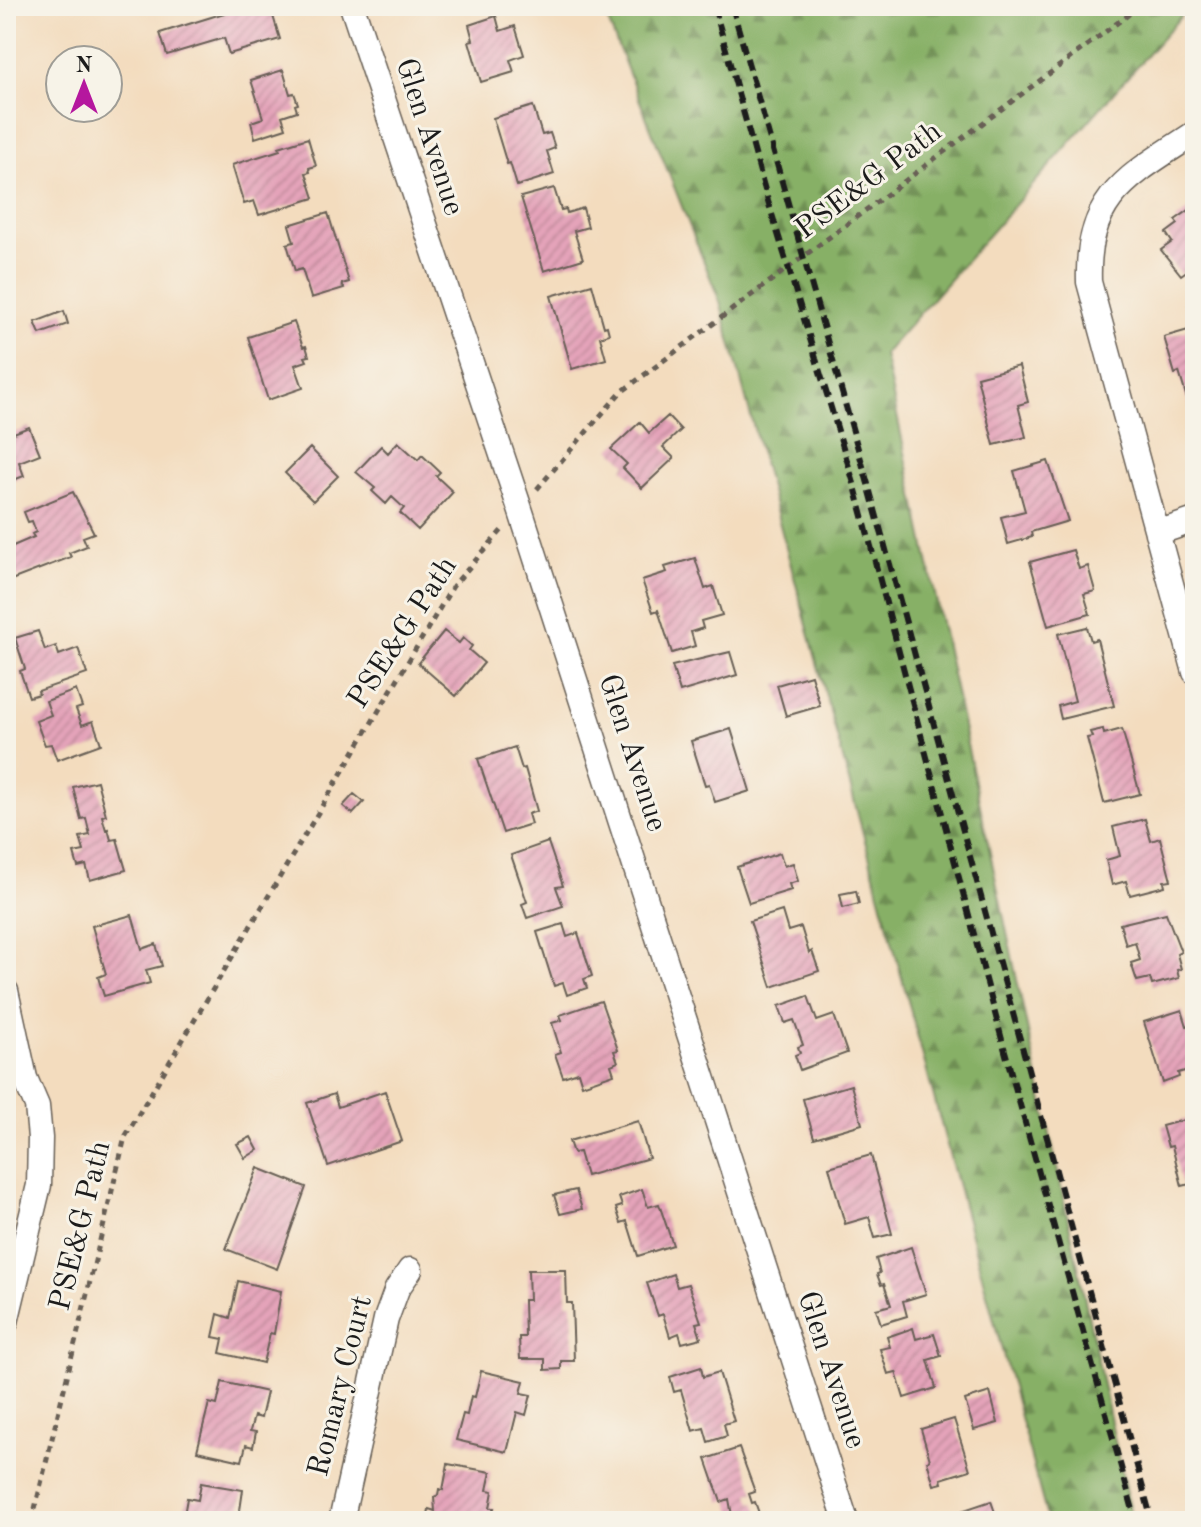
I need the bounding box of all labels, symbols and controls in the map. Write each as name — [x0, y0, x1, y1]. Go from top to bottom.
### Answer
north arrow — [44, 44, 124, 124]
text: N — [76, 55, 93, 77]
street label: Glen Avenue — [389, 55, 469, 219]
street label: PSE&G Path — [790, 117, 948, 245]
street label: PSE&G Path — [343, 552, 463, 714]
street label: Glen Avenue — [592, 671, 672, 835]
street label: PSE&G Path — [45, 1138, 117, 1314]
street label: Glen Avenue — [791, 1288, 871, 1452]
street label: Romary Court — [304, 1292, 378, 1480]

